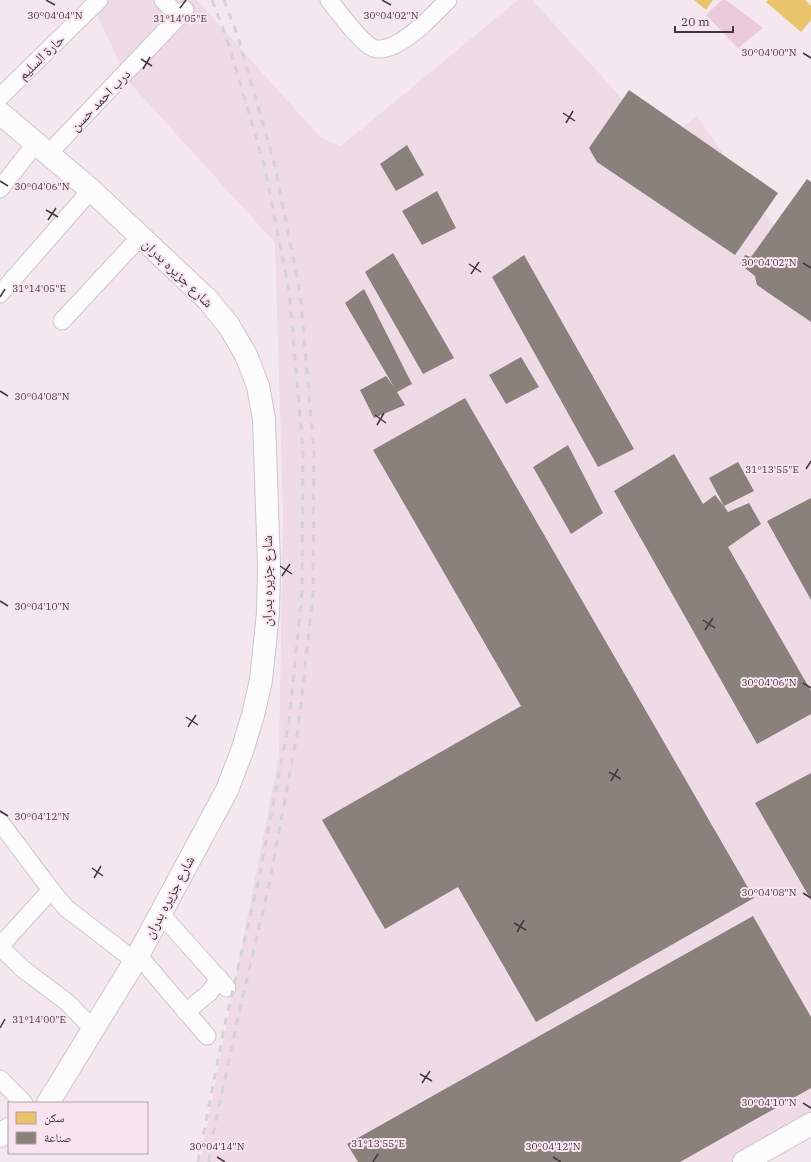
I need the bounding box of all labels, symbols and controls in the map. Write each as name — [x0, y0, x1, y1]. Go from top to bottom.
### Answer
scale bar — [675, 8, 733, 34]
text: 30°04'04"N — [28, 9, 83, 22]
text: 30°04'02"N — [364, 9, 419, 22]
text: 31°14'05"E — [153, 12, 207, 25]
text: 20 m — [681, 14, 710, 29]
street label: حارة السليم — [14, 30, 69, 84]
text: 30°04'00"N — [742, 46, 797, 59]
street label: درب احمد حسن — [66, 65, 134, 135]
text: 30°04'06"N — [15, 180, 70, 193]
street label: شارع جزيره بدران — [138, 235, 217, 312]
text: 30°04'02"N — [742, 256, 797, 269]
text: 31°14'05"E — [12, 282, 66, 295]
text: 30°04'08"N — [15, 390, 70, 403]
text: 31°13'55"E — [745, 463, 799, 476]
street label: شارع جزيره بدران — [258, 535, 277, 627]
text: 30°04'10"N — [15, 600, 70, 613]
text: 30°04'06"N — [742, 676, 797, 689]
text: 30°04'12"N — [15, 810, 70, 823]
street label: شارع جزيره بدران — [140, 852, 199, 942]
text: 30°04'08"N — [742, 886, 797, 899]
text: 31°14'00"E — [12, 1013, 66, 1026]
text: 30°04'10"N — [742, 1096, 797, 1109]
legend — [8, 1102, 148, 1154]
text: سكن — [44, 1110, 65, 1125]
text: صناعة — [44, 1130, 71, 1145]
text: 31°13'55"E — [351, 1137, 405, 1150]
text: 30°04'14"N — [190, 1140, 245, 1153]
text: 30°04'12"N — [526, 1140, 581, 1153]

